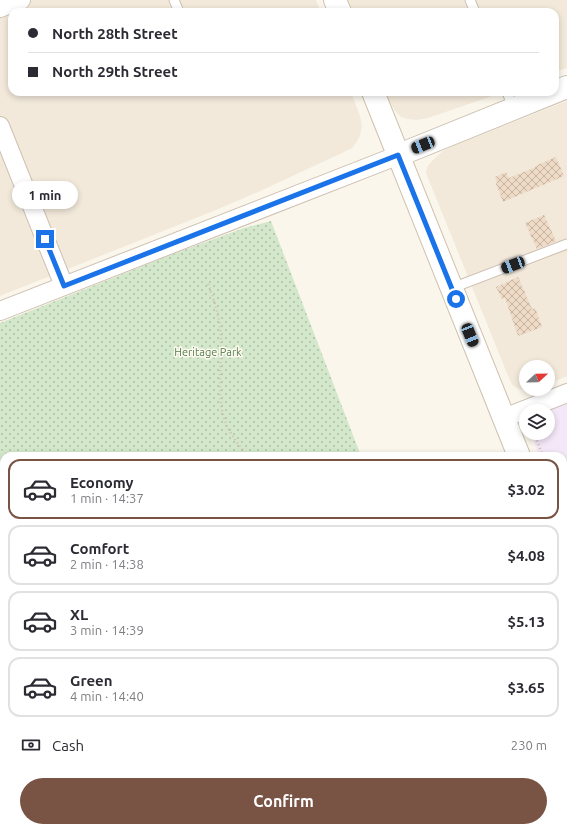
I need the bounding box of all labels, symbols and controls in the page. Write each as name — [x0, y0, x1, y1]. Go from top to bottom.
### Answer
text: North 28th Street — [52, 25, 178, 42]
text: North 29th Street — [52, 63, 178, 80]
car — [410, 135, 436, 155]
callout: 1 min — [12, 181, 78, 209]
text: 1 min — [29, 188, 61, 202]
route end — [36, 230, 54, 248]
car — [500, 255, 526, 275]
route start — [447, 290, 465, 308]
car — [460, 322, 480, 348]
park label: Heritage Park — [174, 346, 242, 358]
north arrow — [519, 360, 555, 396]
map controls — [519, 360, 555, 440]
button: layers — [519, 404, 555, 440]
icon: car — [22, 471, 58, 507]
text: Economy — [70, 474, 134, 491]
text: $3.02 — [507, 481, 545, 498]
text: 1 min · 14:37 — [70, 491, 144, 505]
icon: car — [22, 537, 58, 573]
text: Comfort — [70, 540, 129, 557]
text: $4.08 — [507, 547, 545, 564]
text: 2 min · 14:38 — [70, 557, 144, 571]
icon: car — [22, 603, 58, 639]
text: XL — [70, 606, 88, 623]
text: $5.13 — [507, 613, 545, 630]
text: 3 min · 14:39 — [70, 623, 144, 637]
icon: car — [22, 669, 58, 705]
text: Green — [70, 672, 112, 689]
text: $3.65 — [507, 679, 545, 696]
text: 4 min · 14:40 — [70, 689, 144, 703]
icon: cash — [20, 734, 42, 756]
text: Cash — [52, 737, 84, 754]
text: 230 m — [511, 738, 547, 752]
button: Confirm — [20, 778, 547, 824]

